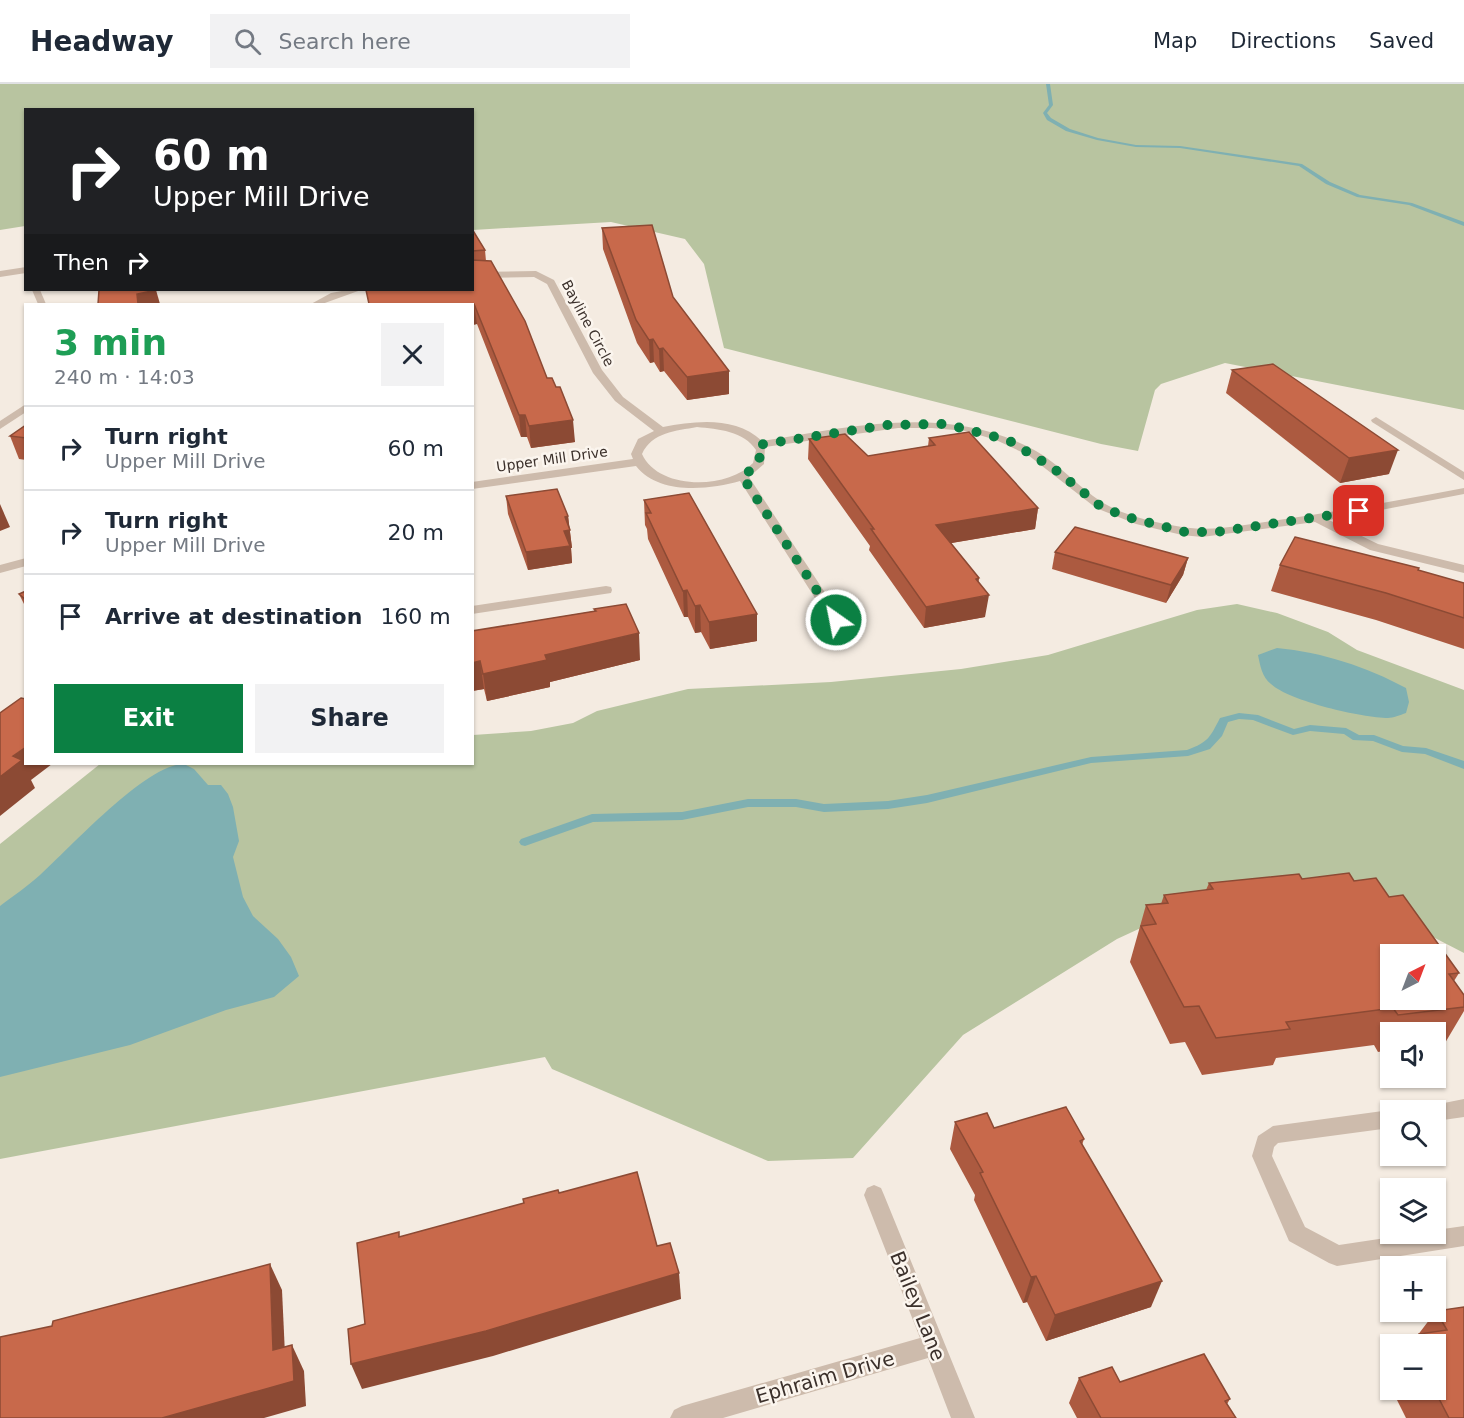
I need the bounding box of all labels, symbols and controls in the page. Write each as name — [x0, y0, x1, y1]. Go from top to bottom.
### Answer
search box — [210, 14, 630, 68]
text: Headway — [30, 25, 174, 58]
icon: search — [231, 25, 264, 58]
text: Search here — [279, 29, 411, 54]
text: Map — [1153, 29, 1197, 53]
text: Directions — [1230, 29, 1336, 53]
text: Saved — [1369, 29, 1434, 53]
text: 60 m — [153, 131, 270, 180]
icon: right — [54, 132, 132, 210]
text: Upper Mill Drive — [153, 181, 370, 212]
icon: right — [121, 246, 154, 279]
text: Then — [54, 250, 109, 275]
street label: Bayline Circle — [559, 277, 617, 369]
text: 3 min — [54, 322, 167, 363]
button: close — [381, 323, 444, 386]
text: 240 m · 14:03 — [54, 365, 195, 389]
text: Turn right — [105, 424, 228, 449]
icon: right — [54, 432, 87, 465]
text: 60 m — [388, 436, 444, 461]
street label: Upper Mill Drive — [495, 443, 609, 475]
text: Upper Mill Drive — [105, 449, 266, 473]
pin — [1333, 485, 1384, 536]
icon: arrive — [1342, 494, 1375, 527]
text: Turn right — [105, 508, 228, 533]
icon: right — [54, 516, 87, 549]
text: 20 m — [388, 520, 444, 545]
text: Upper Mill Drive — [105, 533, 266, 557]
position arrow — [804, 588, 868, 652]
icon: arrive — [54, 600, 87, 633]
text: Arrive at destination — [105, 604, 362, 629]
text: 160 m — [380, 604, 451, 629]
button: Exit — [54, 684, 243, 753]
button: Share — [255, 684, 444, 753]
north arrow — [1380, 944, 1446, 1010]
map controls — [1380, 944, 1446, 1400]
button: sound — [1380, 1022, 1446, 1088]
button: search — [1380, 1100, 1446, 1166]
button: layers — [1380, 1178, 1446, 1244]
street label: Bailey Lane — [885, 1248, 951, 1364]
button: + — [1380, 1256, 1446, 1322]
button: − — [1380, 1334, 1446, 1400]
street label: Ephraim Drive — [753, 1346, 897, 1408]

